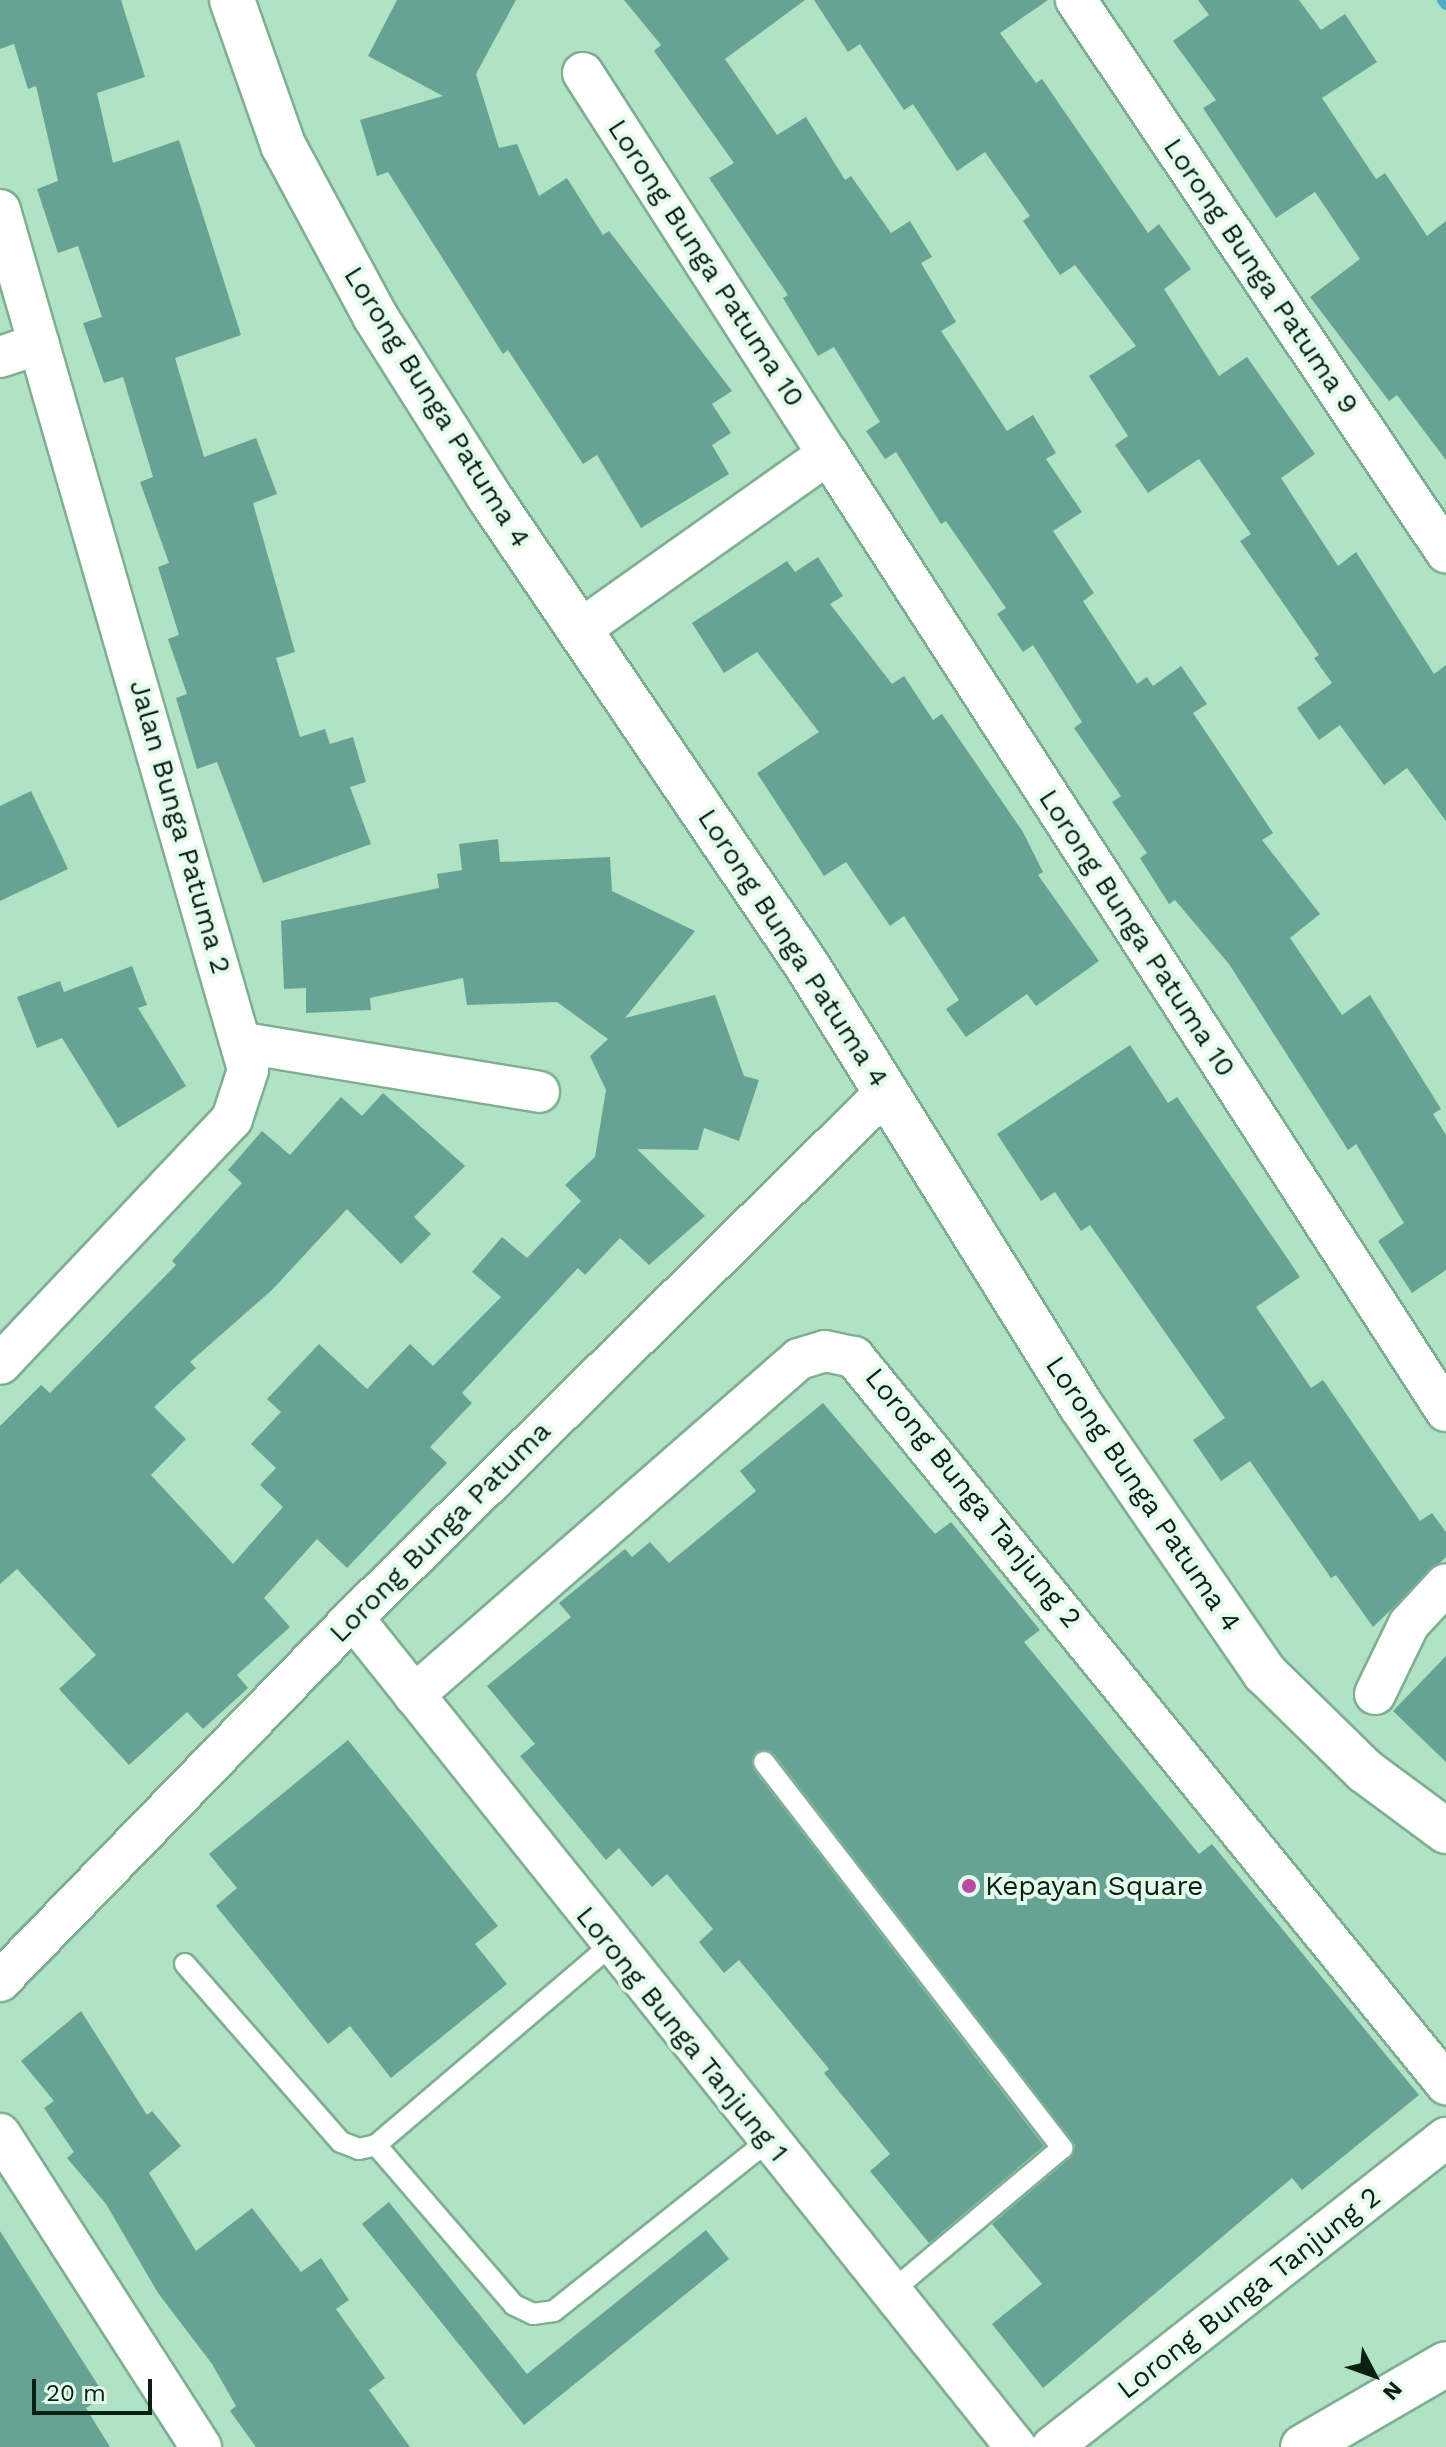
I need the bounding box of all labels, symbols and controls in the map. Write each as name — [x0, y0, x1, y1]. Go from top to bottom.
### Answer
street label: Lorong Bunga Patuma 10 — [600, 112, 812, 414]
street label: Lorong Bunga Patuma 9 — [1156, 131, 1366, 421]
street label: Lorong Bunga Patuma 4 — [336, 260, 538, 554]
street label: Jalan Bunga Patuma 2 — [122, 676, 238, 978]
street label: Lorong Bunga Patuma 10 — [1031, 782, 1243, 1084]
street label: Lorong Bunga Patuma 4 — [690, 802, 896, 1094]
street label: Lorong Bunga Patuma 4 — [1038, 1349, 1248, 1639]
street label: Lorong Bunga Tanjung 2 — [857, 1361, 1089, 1635]
street label: Lorong Bunga Patuma — [322, 1414, 558, 1650]
place label: Kepayan Square — [985, 1869, 1204, 1903]
marker: Kepayan Square — [960, 1877, 978, 1895]
street label: Lorong Bunga Tanjung 1 — [568, 1899, 796, 2169]
street label: Lorong Bunga Tanjung 2 — [1110, 2179, 1388, 2407]
north arrow — [1334, 2335, 1414, 2415]
scale bar — [36, 2363, 156, 2413]
text: N — [1378, 2377, 1407, 2405]
text: 20 m — [46, 2379, 106, 2407]

